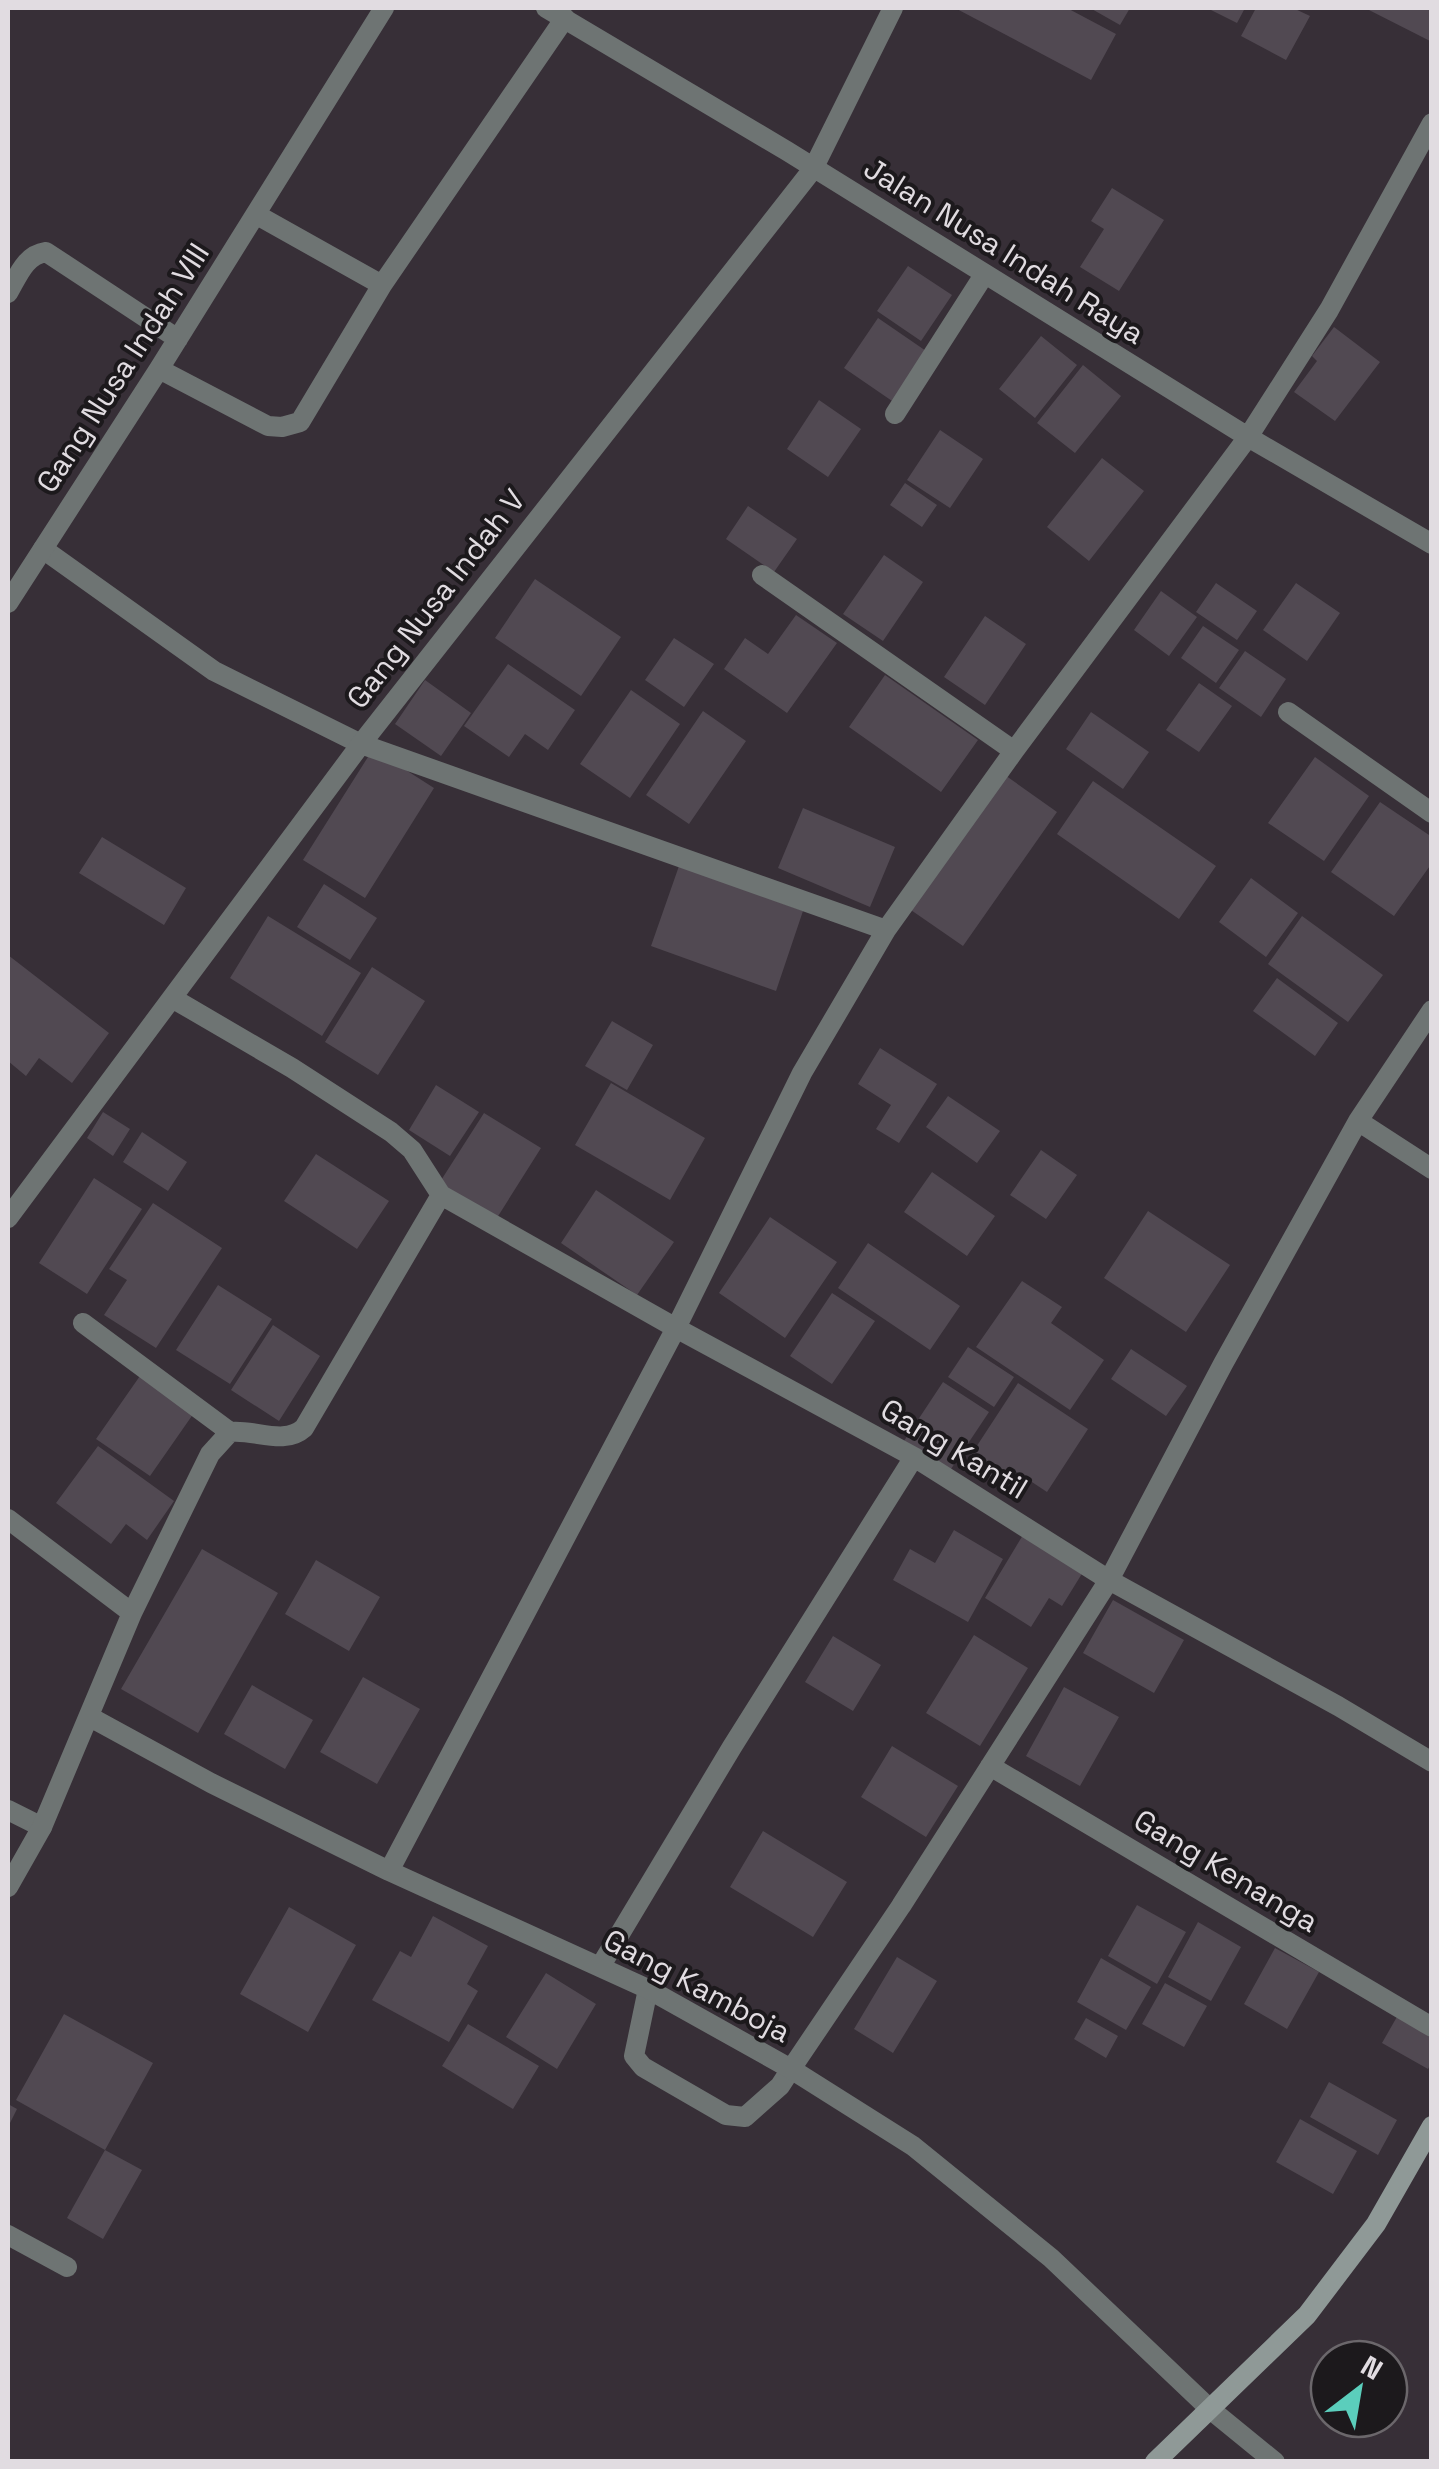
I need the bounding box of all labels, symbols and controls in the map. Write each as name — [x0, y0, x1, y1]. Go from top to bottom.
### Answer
street label: Jalan Nusa Indah Raya — [857, 148, 1152, 353]
street label: Gang Nusa Indah VIII — [27, 236, 218, 500]
street label: Gang Nusa Indah V — [338, 481, 533, 716]
street label: Gang Kantil — [874, 1390, 1035, 1508]
street label: Gang Kenanga — [1127, 1800, 1326, 1941]
street label: Gang Kamboja — [597, 1920, 797, 2051]
north arrow — [1309, 2339, 1409, 2439]
text: N — [1355, 2347, 1389, 2388]

